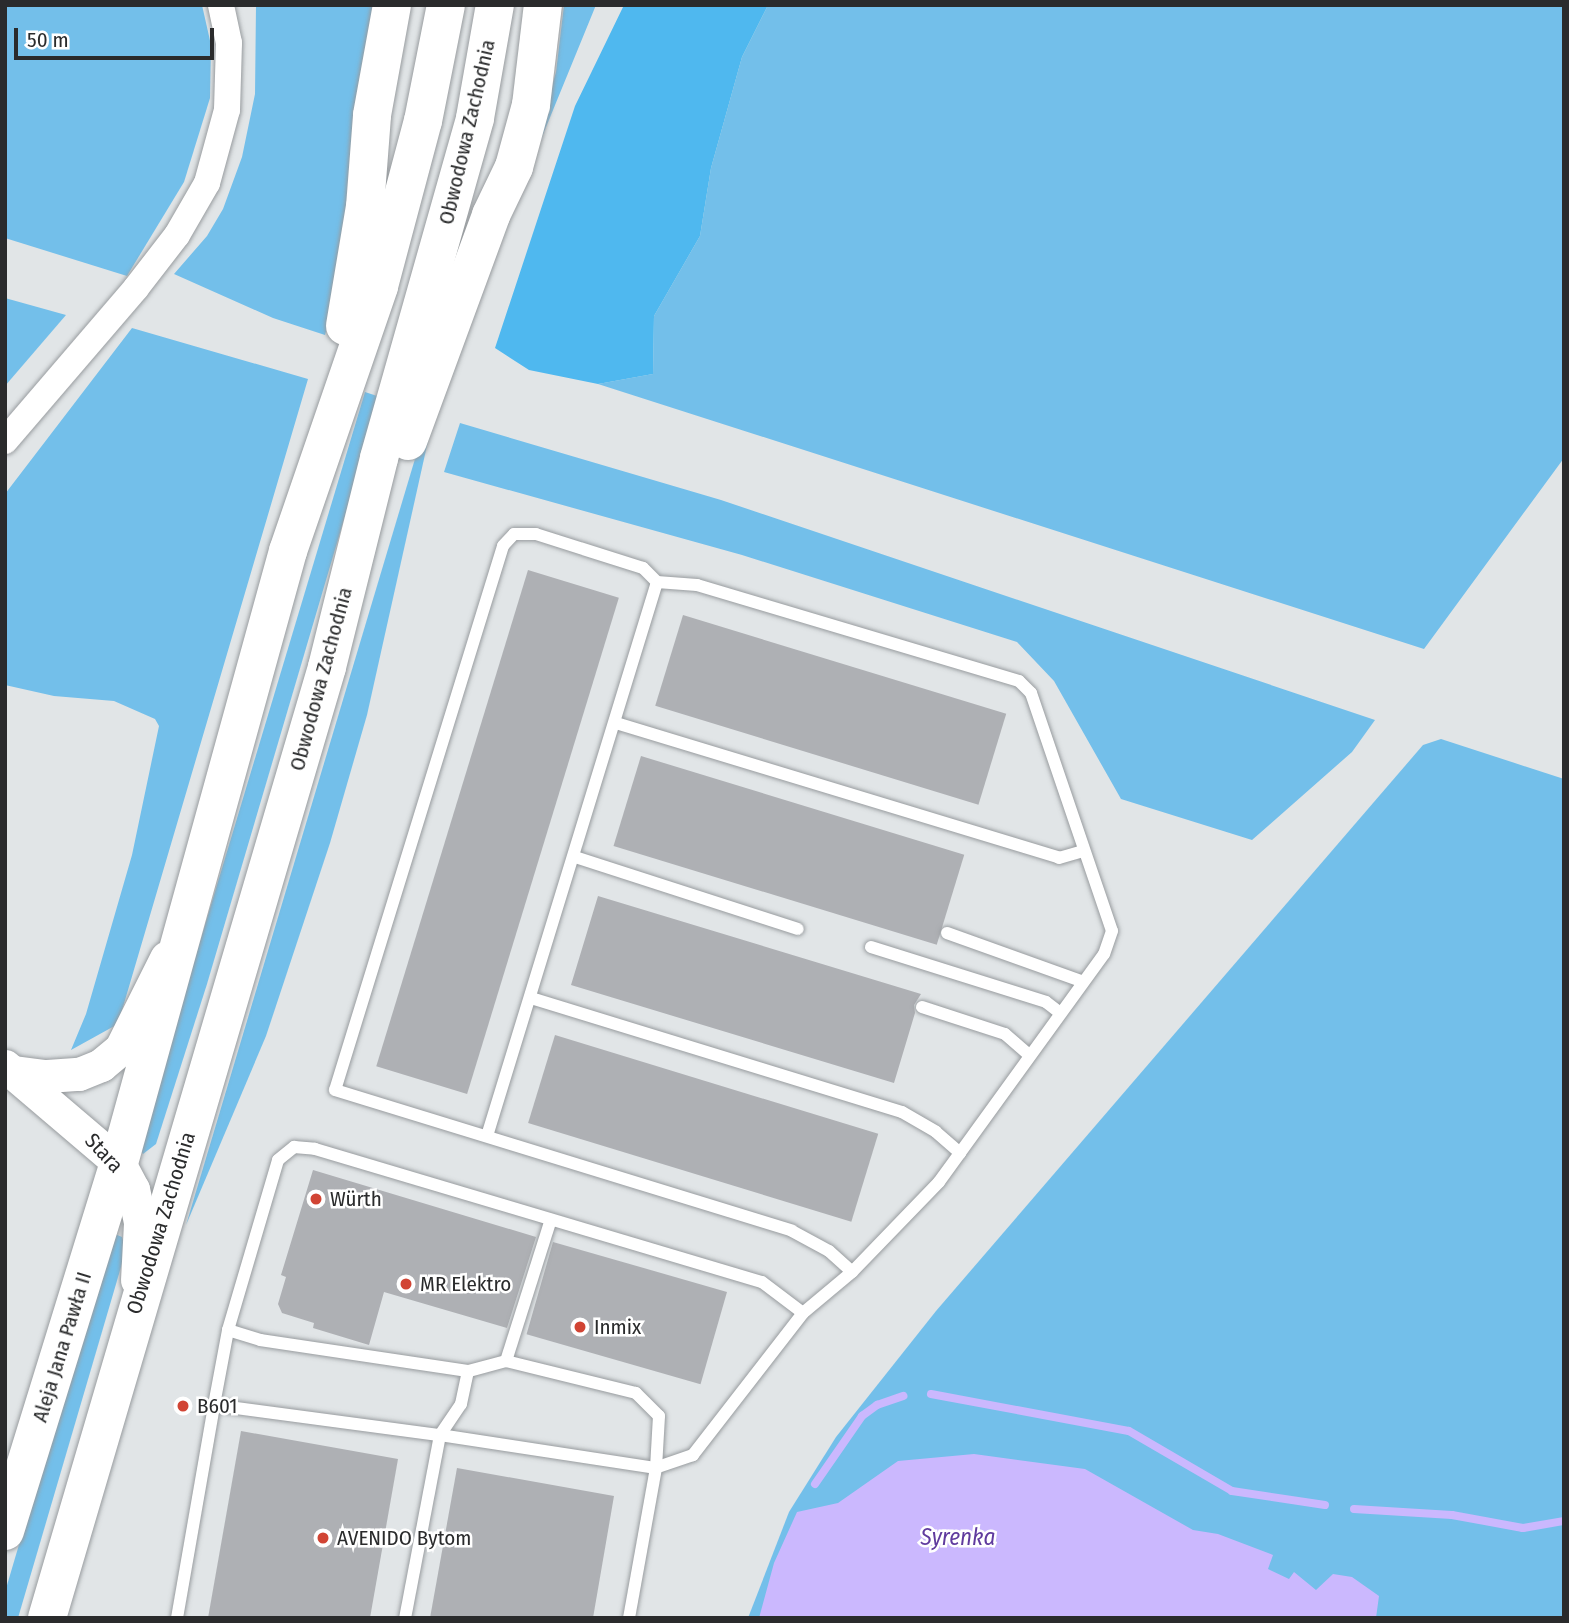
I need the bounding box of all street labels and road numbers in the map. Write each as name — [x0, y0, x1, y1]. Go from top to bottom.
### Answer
street label: Obwodowa Zachodnia — [433, 37, 501, 227]
street label: Obwodowa Zachodnia — [284, 584, 358, 774]
street label: Stara — [80, 1128, 128, 1178]
street label: Obwodowa Zachodnia — [121, 1129, 201, 1317]
street label: Aleja Jana Pawła II — [27, 1269, 97, 1425]

